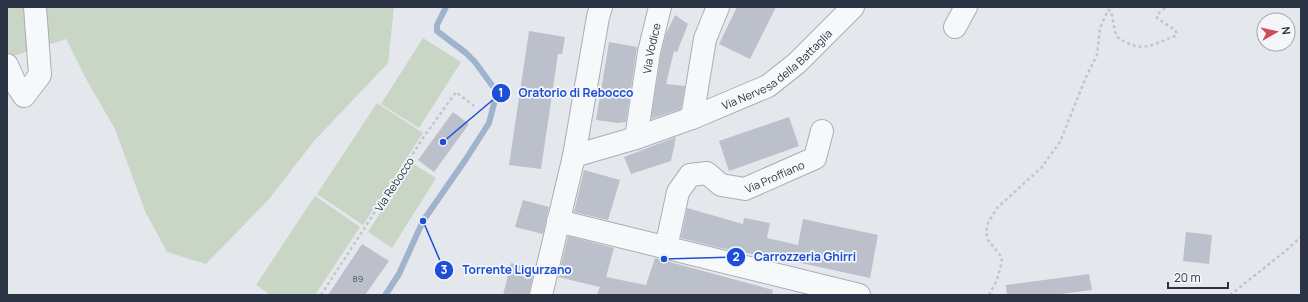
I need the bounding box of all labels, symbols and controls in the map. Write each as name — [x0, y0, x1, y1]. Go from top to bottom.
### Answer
north arrow — [1256, 12, 1296, 52]
street label: Via Vodice — [638, 21, 663, 75]
street label: Via Nervesa della Battaglia — [719, 25, 835, 112]
text: N — [1278, 26, 1294, 36]
callout: Oratorio di Rebocco — [491, 81, 642, 105]
text: 1 — [498, 84, 504, 101]
text: Oratorio di Rebocco — [519, 84, 633, 101]
street label: Via Rebocco — [371, 153, 417, 214]
street label: Via Proffiano — [742, 156, 807, 196]
callout: Carrozzeria Ghirri — [726, 245, 864, 269]
text: 2 — [732, 248, 740, 265]
text: Carrozzeria Ghirri — [754, 248, 856, 265]
callout: Torrente Ligurzano — [434, 258, 580, 282]
text: 3 — [441, 261, 448, 278]
text: Torrente Ligurzano — [462, 261, 572, 278]
scale bar — [1168, 264, 1228, 290]
text: 20 m — [1174, 269, 1201, 286]
house number: 89 — [353, 272, 363, 285]

